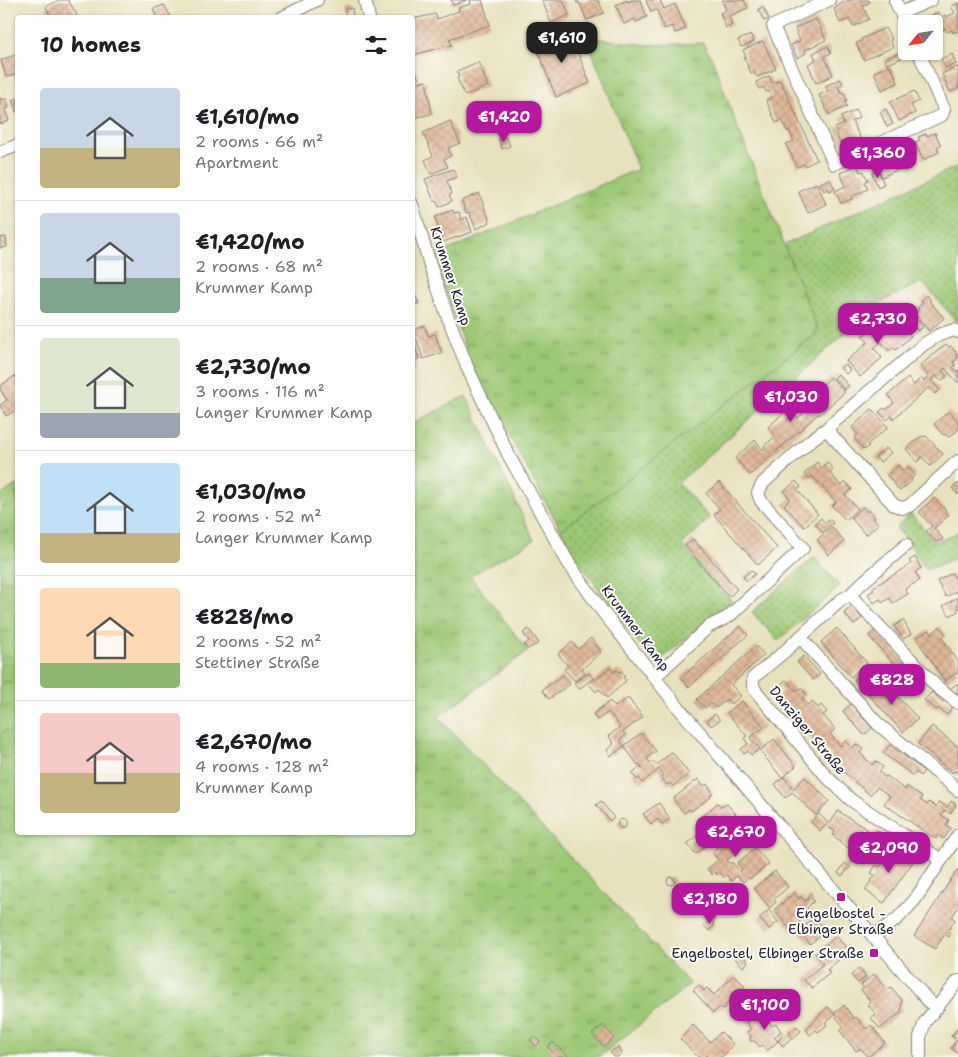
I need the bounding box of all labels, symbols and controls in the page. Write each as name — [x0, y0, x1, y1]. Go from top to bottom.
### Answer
north arrow — [898, 15, 942, 60]
map controls — [898, 15, 943, 60]
pin: €1,610 — [521, 22, 603, 64]
text: €1,610 — [537, 27, 587, 48]
text: 10 homes — [40, 31, 141, 59]
icon: filters — [362, 31, 390, 59]
pin: €1,420 — [463, 100, 545, 143]
text: €1,610/mo — [195, 103, 299, 131]
text: €1,420 — [477, 106, 531, 127]
icon: home — [80, 108, 140, 168]
text: 2 rooms · 66 m² — [195, 131, 323, 152]
pin: €1,360 — [837, 136, 919, 179]
text: €1,360 — [851, 142, 905, 163]
text: Apartment — [195, 152, 278, 173]
street label: Krummer Kamp — [427, 224, 476, 328]
text: €1,420/mo — [195, 228, 305, 256]
icon: home — [80, 233, 140, 293]
text: 2 rooms · 68 m² — [195, 256, 323, 277]
text: Krummer Kamp — [195, 277, 313, 298]
pin: €2,730 — [837, 302, 919, 345]
text: €2,730 — [849, 308, 907, 329]
text: €2,730/mo — [195, 353, 311, 381]
icon: home — [80, 358, 140, 418]
pin: €1,030 — [750, 380, 832, 423]
text: 3 rooms · 116 m² — [195, 381, 325, 402]
text: €1,030 — [764, 386, 818, 407]
text: Langer Krummer Kamp — [195, 402, 373, 423]
text: €1,030/mo — [195, 478, 306, 506]
icon: home — [80, 483, 140, 543]
text: 2 rooms · 52 m² — [195, 506, 322, 527]
text: Langer Krummer Kamp — [195, 527, 373, 548]
street label: Krummer Kamp — [598, 581, 674, 675]
text: €828/mo — [195, 603, 294, 631]
icon: home — [80, 608, 140, 668]
text: 2 rooms · 52 m² — [195, 631, 322, 652]
text: Stettiner Straße — [195, 652, 320, 673]
pin: €828 — [862, 664, 922, 706]
text: €828 — [870, 669, 914, 690]
street label: Danziger Straße — [766, 682, 850, 778]
text: €2,670/mo — [195, 728, 312, 756]
icon: home — [80, 733, 140, 793]
text: 4 rooms · 128 m² — [195, 756, 329, 777]
text: Krummer Kamp — [195, 777, 313, 798]
pin: €2,670 — [695, 816, 777, 858]
text: €2,670 — [707, 821, 765, 842]
pin: €2,090 — [848, 832, 930, 874]
text: €2,090 — [859, 837, 919, 858]
pin: €2,180 — [669, 882, 751, 925]
text: €2,180 — [683, 888, 737, 909]
marker: Engelbostel - Elbinger Straße — [835, 891, 847, 903]
place label: Engelbostel - Elbinger Straße — [788, 904, 894, 938]
place label: Engelbostel, Elbinger Straße — [671, 944, 864, 962]
marker: Engelbostel, Elbinger Straße — [868, 947, 880, 959]
pin: €1,100 — [724, 988, 806, 1031]
text: €1,100 — [740, 994, 790, 1015]

